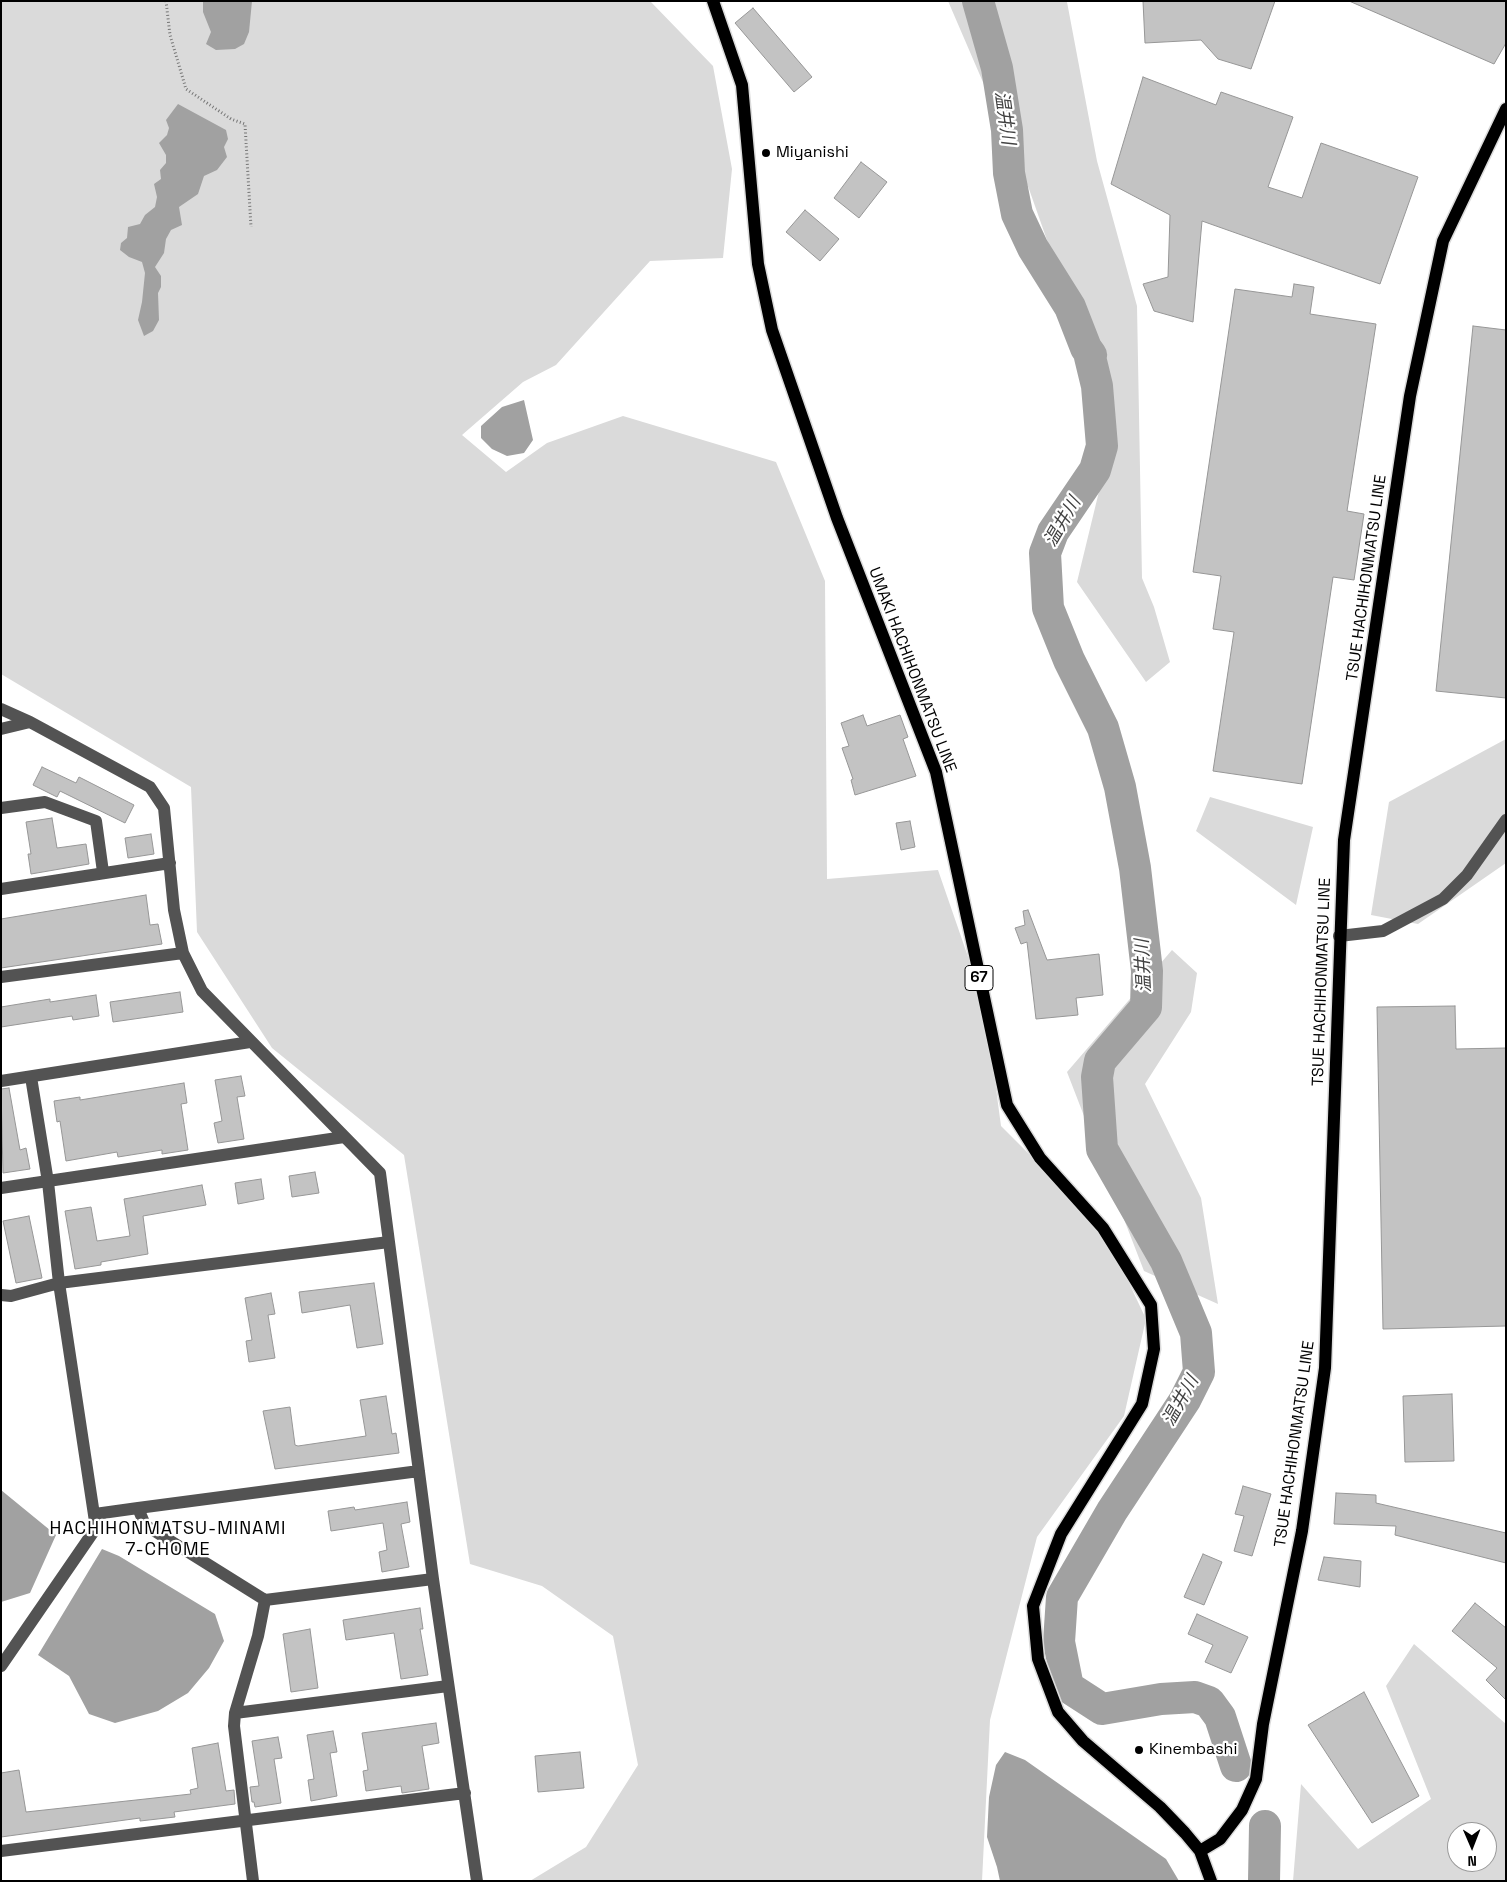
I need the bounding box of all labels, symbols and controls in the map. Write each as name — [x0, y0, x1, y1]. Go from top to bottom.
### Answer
water label: 温井川 — [990, 90, 1018, 146]
place label: Miyanishi — [776, 143, 849, 163]
marker: Miyanishi — [760, 147, 772, 159]
street label: TSUE HACHIHONMATSU LINE — [1343, 474, 1391, 682]
water label: 温井川 — [1040, 493, 1086, 551]
street label: UMAKI HACHIHONMATSU LINE — [864, 565, 960, 775]
street label: TSUE HACHIHONMATSU LINE — [1309, 878, 1335, 1086]
water label: 温井川 — [1132, 938, 1156, 994]
road number: 67 — [965, 966, 993, 990]
street label: TSUE HACHIHONMATSU LINE — [1271, 1340, 1319, 1548]
water label: 温井川 — [1158, 1372, 1204, 1430]
district label: HACHIHONMATSU-MINAMI 7-CHOME — [47, 1518, 289, 1560]
place label: Kinembashi — [1149, 1740, 1237, 1760]
marker: Kinembashi — [1133, 1744, 1145, 1756]
north arrow — [1447, 1822, 1497, 1872]
text: N — [1467, 1852, 1477, 1870]

